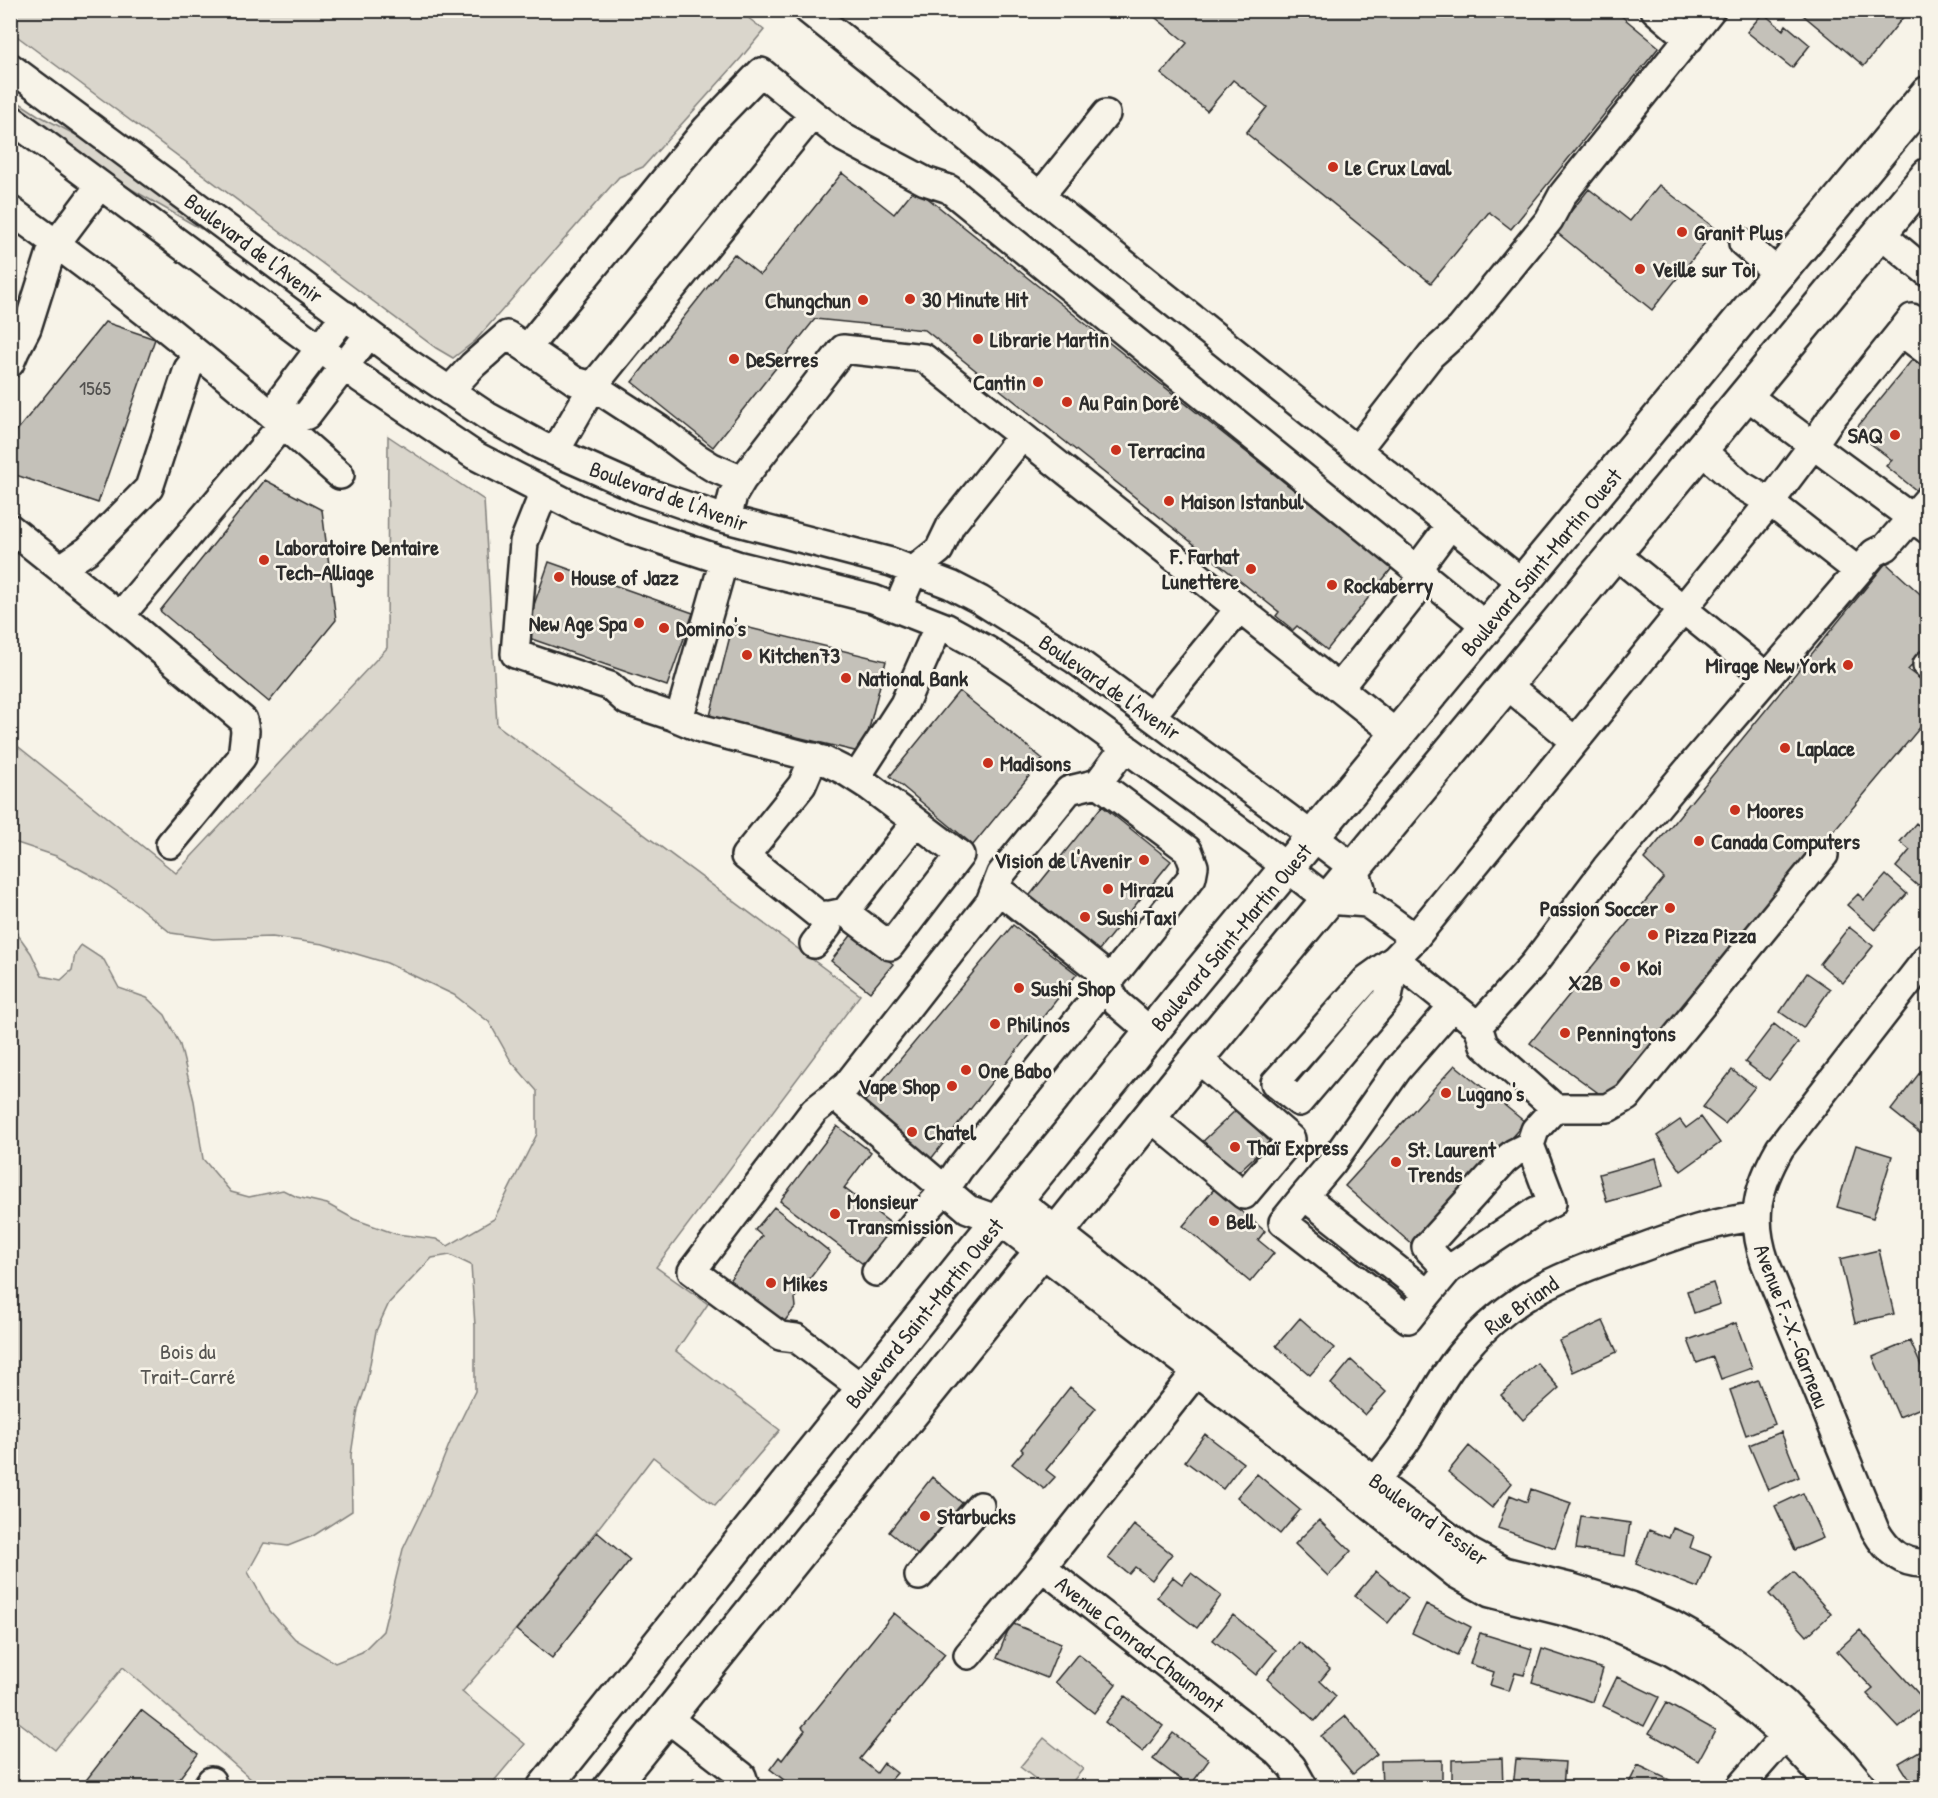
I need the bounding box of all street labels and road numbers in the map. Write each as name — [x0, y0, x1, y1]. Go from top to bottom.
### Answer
street label: Boulevard de l'Avenir — [179, 186, 330, 310]
street label: Boulevard de l'Avenir — [586, 453, 753, 539]
street label: Boulevard Saint-Martin Ouest — [1453, 461, 1629, 662]
street label: Boulevard de l'Avenir — [1033, 627, 1187, 747]
street label: Boulevard Saint-Martin Ouest — [1143, 836, 1319, 1037]
street label: Boulevard Saint-Martin Ouest — [838, 1211, 1010, 1414]
street label: Avenue F.-X.-Garneau — [1747, 1240, 1837, 1412]
street label: Rue Briand — [1478, 1268, 1564, 1341]
street label: Boulevard Tessier — [1363, 1465, 1495, 1573]
street label: Avenue Conrad-Chaumont — [1049, 1569, 1231, 1720]

